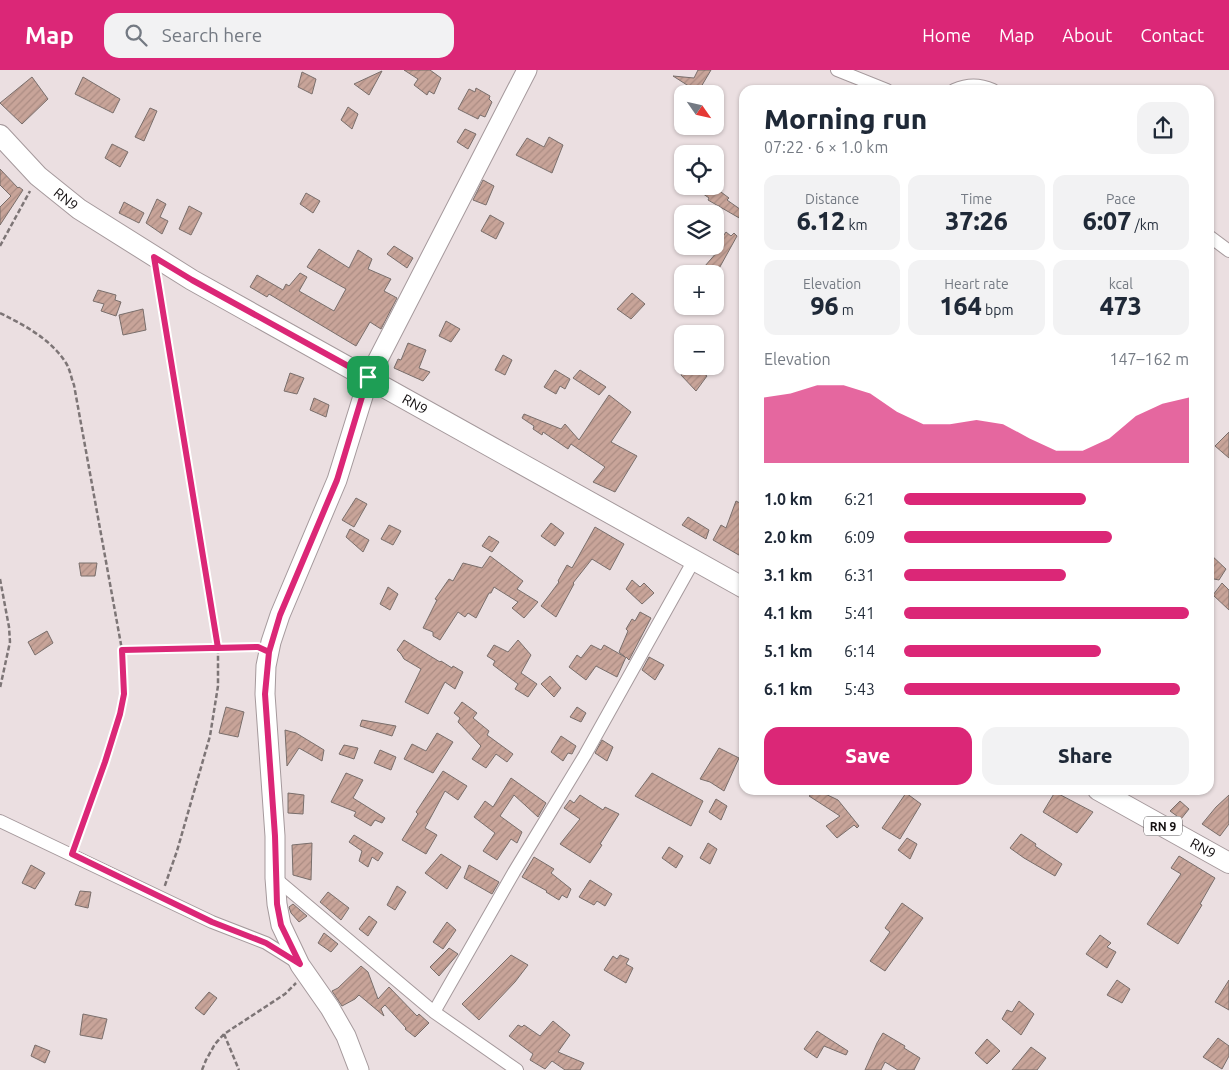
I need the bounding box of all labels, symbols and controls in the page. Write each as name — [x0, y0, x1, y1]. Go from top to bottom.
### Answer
search box — [104, 13, 454, 58]
icon: search — [122, 21, 150, 49]
text: Map — [25, 22, 74, 49]
text: Search here — [162, 24, 262, 46]
text: Home — [922, 25, 971, 45]
text: Map — [999, 25, 1034, 45]
text: About — [1062, 25, 1112, 45]
text: Contact — [1140, 25, 1204, 45]
north arrow — [674, 85, 724, 135]
map controls — [674, 85, 724, 375]
button: share — [1137, 102, 1189, 154]
text: Morning run — [764, 103, 927, 134]
text: 07:22 · 6 × 1.0 km — [764, 138, 888, 156]
button: locate — [674, 145, 724, 195]
street label: RN9 — [51, 184, 81, 214]
text: Distance — [805, 191, 859, 207]
text: Time — [961, 191, 992, 207]
text: Pace — [1106, 191, 1136, 207]
button: layers — [674, 205, 724, 255]
text: 6.12 — [797, 207, 845, 235]
text: 37:26 — [945, 207, 1008, 235]
text: 6:07 — [1083, 207, 1131, 235]
text: km — [845, 217, 868, 233]
text: /km — [1131, 217, 1159, 233]
button: + — [674, 265, 724, 315]
text: Elevation — [803, 276, 861, 292]
text: Heart rate — [944, 276, 1009, 292]
text: kcal — [1109, 276, 1133, 292]
text: 96 — [810, 292, 839, 320]
text: 164 — [940, 292, 982, 320]
text: 473 — [1100, 292, 1142, 320]
text: m — [839, 302, 854, 318]
text: bpm — [982, 302, 1013, 318]
button: − — [674, 325, 724, 375]
text: Elevation — [764, 350, 831, 368]
text: 147–162 m — [1109, 350, 1189, 368]
pin — [347, 356, 389, 398]
icon: arrive — [354, 363, 382, 391]
street label: RN9 — [399, 391, 431, 417]
text: 1.0 km — [764, 490, 813, 508]
text: 6:21 — [844, 490, 875, 508]
text: 2.0 km — [764, 528, 813, 546]
text: 6:09 — [844, 528, 875, 546]
text: 3.1 km — [764, 566, 813, 584]
text: 6:31 — [844, 566, 875, 584]
text: 4.1 km — [764, 604, 813, 622]
text: 5:41 — [844, 604, 875, 622]
text: 5.1 km — [764, 642, 813, 660]
text: 6:14 — [844, 642, 875, 660]
text: 6.1 km — [764, 680, 813, 698]
text: 5:43 — [844, 680, 875, 698]
button: Save — [764, 727, 972, 785]
button: Share — [982, 727, 1189, 785]
road number: RN 9 — [1144, 816, 1182, 836]
street label: RN9 — [1187, 835, 1219, 861]

